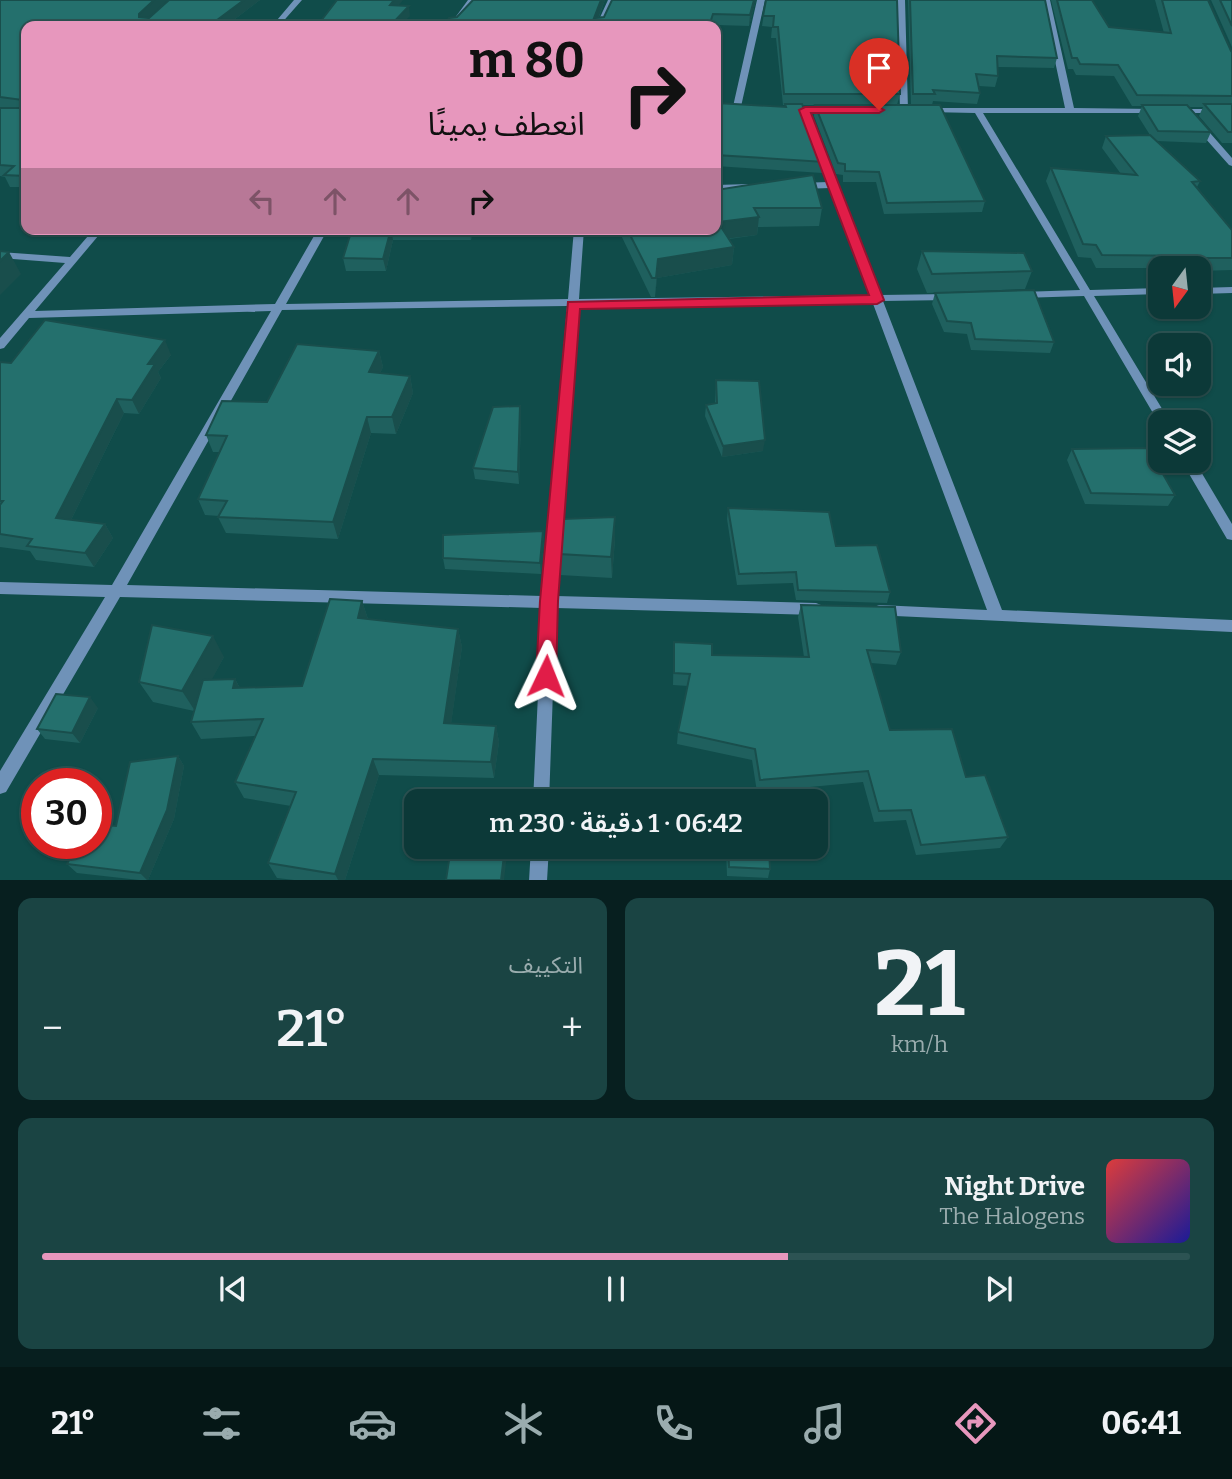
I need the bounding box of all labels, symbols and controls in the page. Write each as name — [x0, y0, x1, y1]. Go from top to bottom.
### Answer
text: 80 m — [469, 31, 585, 90]
pin — [849, 38, 909, 110]
icon: right — [609, 49, 700, 140]
icon: arrive — [860, 49, 898, 87]
text: انعطف يمينًا — [428, 105, 585, 143]
icon: left — [243, 182, 281, 220]
icon: ahead — [316, 182, 354, 220]
icon: ahead — [389, 182, 427, 220]
icon: right — [462, 182, 500, 220]
north arrow — [1148, 256, 1211, 318]
map controls — [1148, 256, 1211, 473]
button: sound — [1148, 333, 1211, 396]
button: layers — [1148, 410, 1211, 473]
position arrow — [509, 639, 583, 713]
speed limit sign: 30 — [21, 768, 112, 859]
text: 06:42 · 1 دقيقة · 230 m — [489, 808, 743, 839]
text: 21 — [874, 930, 965, 1039]
text: التكييف — [509, 951, 583, 979]
text: 21° — [276, 997, 348, 1060]
text: − — [42, 1005, 63, 1051]
text: + — [561, 1005, 583, 1051]
text: km/h — [891, 1030, 948, 1058]
text: Night Drive — [944, 1171, 1085, 1202]
text: The Halogens — [939, 1202, 1085, 1230]
icon: previous — [214, 1270, 252, 1308]
icon: pause — [597, 1270, 635, 1308]
icon: next — [980, 1270, 1018, 1308]
icon: filters — [197, 1399, 246, 1448]
icon: car — [348, 1399, 397, 1448]
icon: climate — [499, 1399, 548, 1448]
icon: phone — [649, 1399, 698, 1448]
icon: music — [800, 1399, 849, 1448]
icon: directions — [951, 1399, 1000, 1448]
text: 21° — [51, 1404, 96, 1442]
text: 06:41 — [1101, 1404, 1181, 1442]

